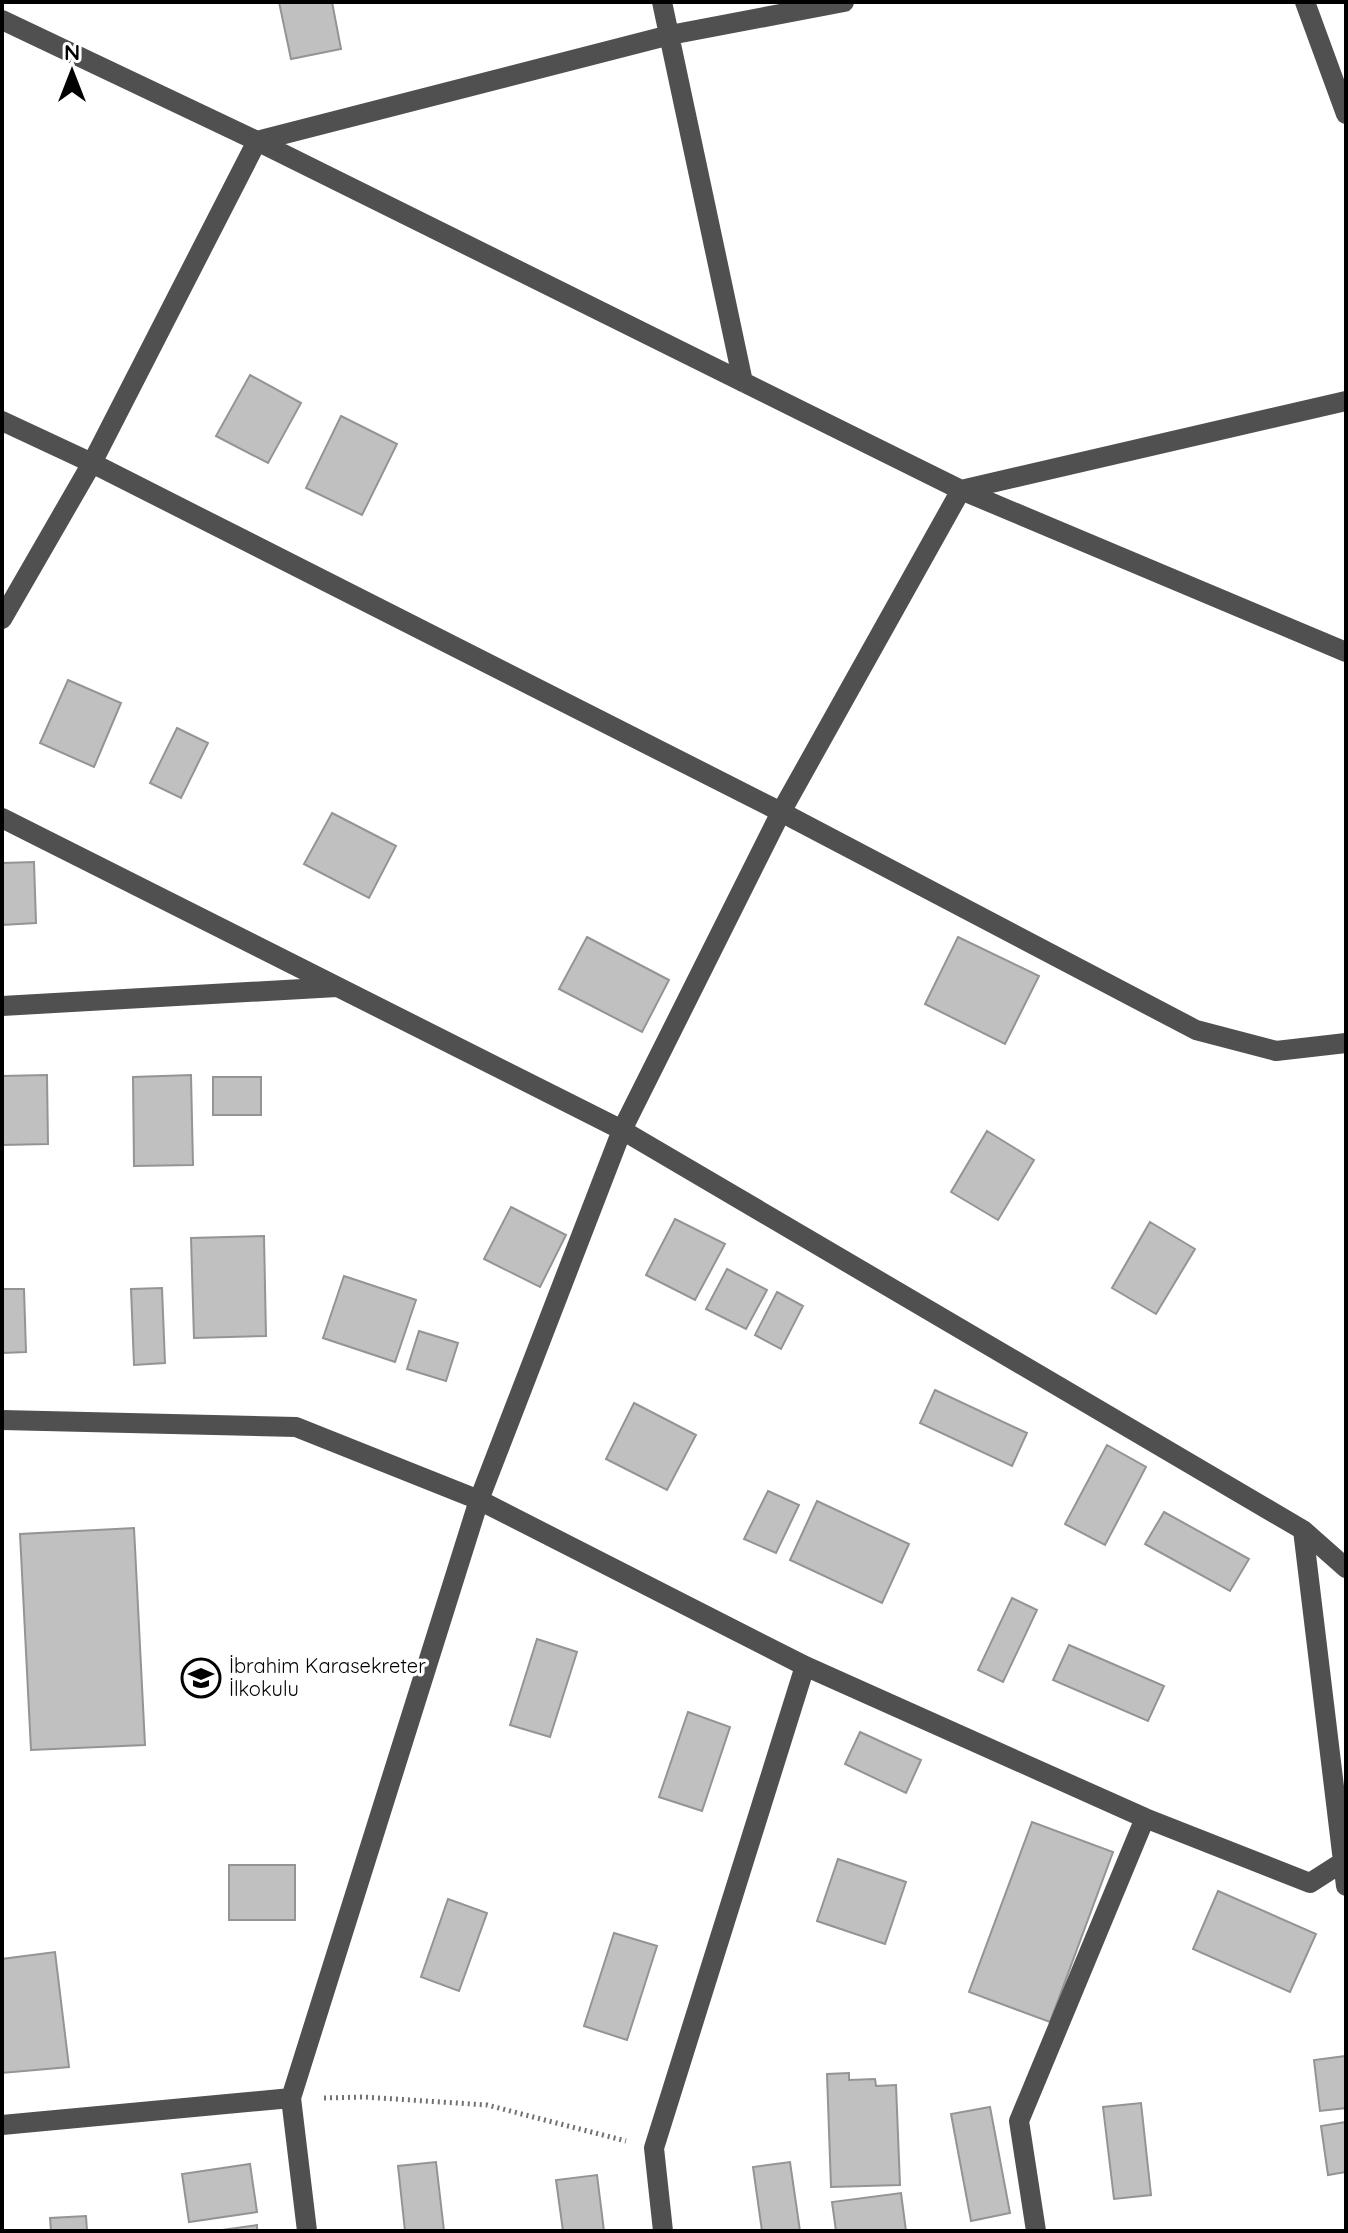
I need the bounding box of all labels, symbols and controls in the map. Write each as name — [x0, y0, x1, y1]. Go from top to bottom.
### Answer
north arrow — [32, 32, 112, 112]
text: N — [64, 38, 80, 66]
place label: İbrahim Karasekreter İlkokulu — [229, 1653, 426, 1701]
school or university icon: İbrahim Karasekreter İlkokulu — [180, 1657, 222, 1699]

